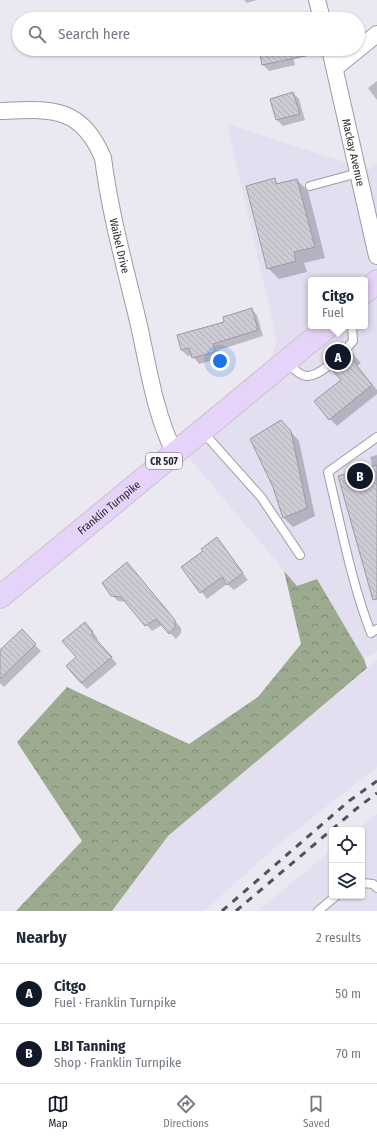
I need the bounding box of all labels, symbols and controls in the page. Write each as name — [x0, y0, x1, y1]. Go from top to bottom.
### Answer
search box — [12, 12, 365, 56]
icon: search — [26, 23, 48, 45]
text: Search here — [58, 25, 130, 43]
street label: Mackay Avenue — [339, 118, 367, 187]
street label: Waibel Drive — [107, 217, 132, 275]
popup — [308, 277, 368, 329]
text: Citgo — [322, 287, 354, 305]
text: Fuel — [322, 305, 344, 320]
pin: A — [325, 342, 351, 372]
your location — [210, 351, 230, 371]
road number: CR 507 — [146, 453, 182, 469]
pin: B — [347, 461, 373, 491]
street label: Franklin Turnpike — [75, 478, 143, 537]
map controls — [329, 827, 365, 899]
button: locate — [329, 827, 365, 863]
button: layers — [329, 863, 365, 899]
text: Nearby — [16, 927, 67, 948]
text: 2 results — [316, 930, 361, 945]
text: Citgo — [54, 977, 86, 995]
text: A — [25, 986, 33, 1001]
text: 50 m — [335, 986, 361, 1001]
text: Fuel · Franklin Turnpike — [54, 995, 176, 1010]
text: LBI Tanning — [54, 1037, 126, 1055]
text: B — [25, 1046, 33, 1061]
text: 70 m — [336, 1046, 361, 1061]
text: Shop · Franklin Turnpike — [54, 1055, 181, 1070]
tab: Map — [47, 1093, 69, 1130]
tab: Directions — [163, 1093, 209, 1130]
tab: Saved — [303, 1093, 330, 1130]

